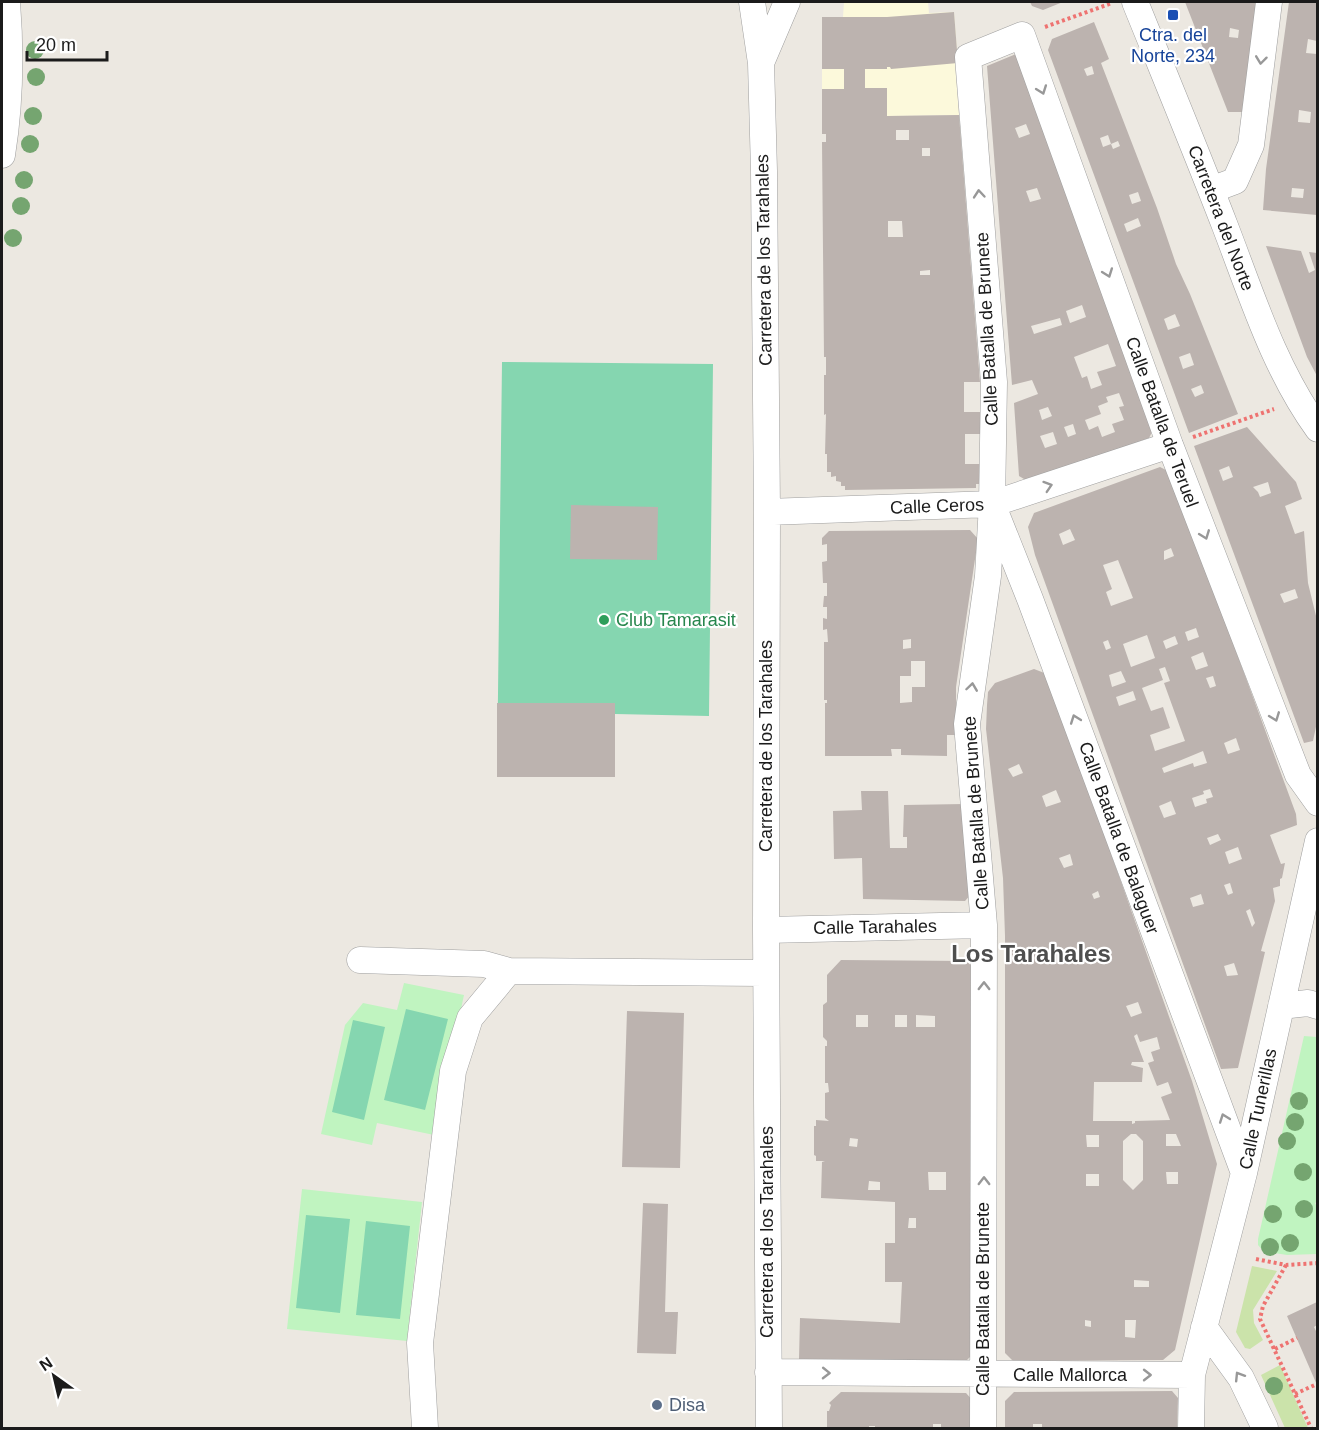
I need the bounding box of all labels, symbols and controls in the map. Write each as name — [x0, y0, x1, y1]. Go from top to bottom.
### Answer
marker: Ctra. del Norte, 234 — [1166, 8, 1180, 22]
scale bar — [27, 24, 106, 62]
place label: Ctra. del Norte, 234 — [1131, 25, 1215, 66]
text: 20 m — [36, 35, 76, 55]
one-way arrow — [1256, 55, 1268, 64]
one-way arrow — [1034, 84, 1047, 95]
street label: Carretera del Norte — [1184, 142, 1258, 294]
street label: Carretera de los Tarahales — [752, 154, 776, 366]
one-way arrow — [973, 190, 986, 199]
street label: Calle Batalla de Brunete — [972, 232, 1002, 426]
one-way arrow — [1100, 267, 1113, 278]
street label: Calle Batalla de Teruel — [1122, 334, 1202, 510]
one-way arrow — [1042, 481, 1053, 493]
street label: Calle Ceros — [890, 494, 984, 518]
one-way arrow — [1197, 529, 1210, 540]
place label: Club Tamarasit — [616, 610, 736, 630]
marker: Club Tamarasit — [597, 613, 611, 627]
street label: Carretera de los Tarahales — [756, 640, 776, 852]
one-way arrow — [965, 682, 977, 692]
one-way arrow — [1268, 711, 1280, 722]
one-way arrow — [1070, 714, 1082, 725]
street label: Calle Batalla de Brunete — [959, 715, 993, 911]
street label: Calle Batalla de Balaguer — [1075, 739, 1163, 937]
street label: Calle Tarahales — [813, 916, 937, 938]
district label: Los Tarahales — [951, 940, 1111, 967]
one-way arrow — [978, 982, 990, 991]
street label: Calle Tunerillas — [1235, 1047, 1281, 1171]
one-way arrow — [1218, 1113, 1231, 1124]
street label: Carretera de los Tarahales — [757, 1126, 777, 1338]
one-way arrow — [978, 1177, 990, 1186]
street label: Calle Batalla de Brunete — [973, 1202, 993, 1396]
north arrow — [24, 1346, 84, 1406]
text: N — [36, 1354, 55, 1374]
street label: Calle Mallorca — [1013, 1365, 1128, 1385]
one-way arrow — [822, 1367, 831, 1379]
one-way arrow — [1143, 1369, 1152, 1381]
one-way arrow — [1235, 1372, 1247, 1382]
place label: Disa — [669, 1395, 706, 1415]
marker: Disa — [650, 1398, 664, 1412]

